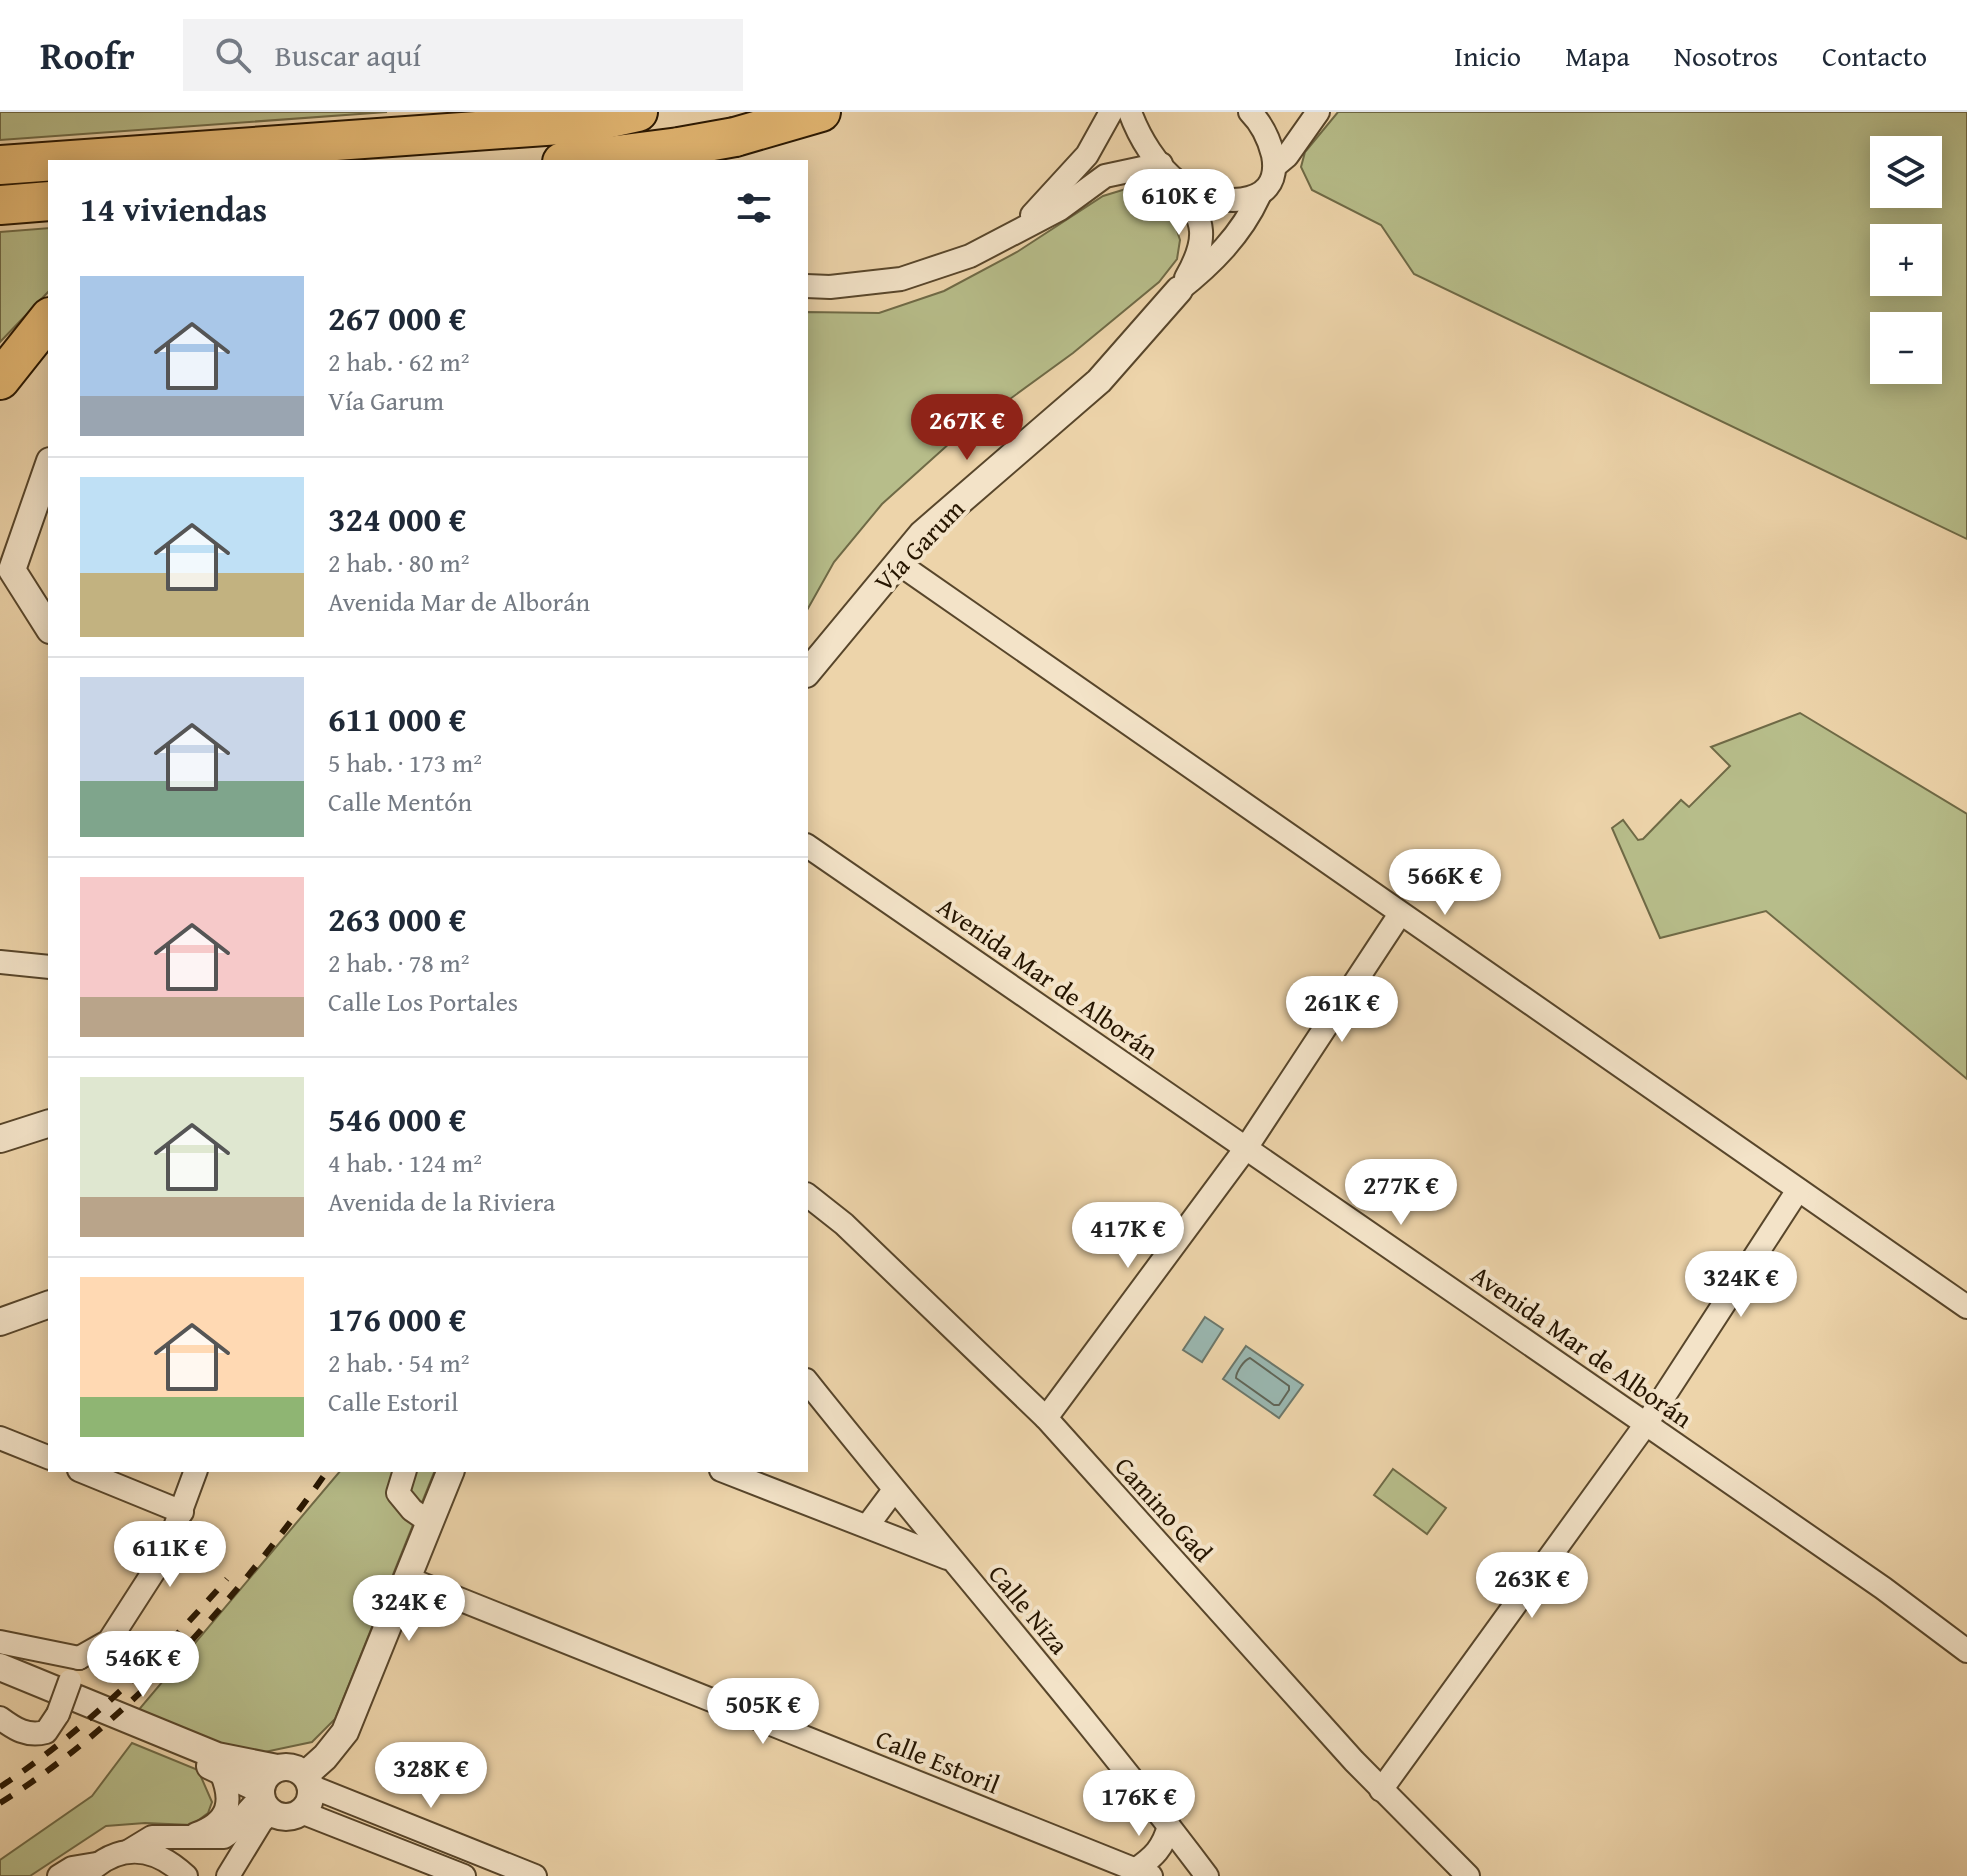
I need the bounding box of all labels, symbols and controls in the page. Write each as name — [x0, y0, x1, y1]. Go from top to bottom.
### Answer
search box — [183, 19, 743, 91]
text: Roofr — [40, 27, 135, 83]
icon: search — [211, 33, 255, 77]
text: Buscar aquí — [275, 33, 421, 77]
text: Inicio — [1454, 35, 1521, 76]
text: Mapa — [1565, 35, 1630, 76]
text: Nosotros — [1674, 35, 1778, 76]
text: Contacto — [1822, 35, 1927, 76]
map controls — [1870, 136, 1942, 384]
button: layers — [1870, 136, 1942, 208]
pin: 610K € — [1114, 169, 1244, 237]
text: 610K € — [1141, 175, 1217, 214]
text: 14 viviendas — [80, 184, 267, 233]
icon: filters — [732, 186, 776, 230]
button: + — [1870, 224, 1942, 296]
text: 267 000 € — [328, 293, 466, 342]
icon: home — [144, 308, 240, 404]
button: − — [1870, 312, 1942, 384]
text: 2 hab. · 62 m² — [328, 342, 469, 381]
text: Vía Garum — [328, 381, 444, 420]
pin: 267K € — [902, 394, 1032, 462]
text: 267K € — [929, 400, 1005, 439]
street label: Vía Garum — [865, 490, 973, 600]
text: 324 000 € — [328, 494, 466, 543]
icon: home — [144, 509, 240, 605]
text: 2 hab. · 80 m² — [328, 543, 469, 582]
text: Avenida Mar de Alborán — [328, 582, 590, 621]
text: 611 000 € — [328, 694, 466, 743]
icon: home — [144, 709, 240, 805]
text: 5 hab. · 173 m² — [328, 743, 482, 782]
text: Calle Mentón — [328, 782, 472, 821]
pin: 566K € — [1380, 849, 1510, 917]
text: 566K € — [1407, 855, 1483, 894]
street label: Avenida Mar de Alborán — [929, 887, 1167, 1069]
text: 263 000 € — [328, 894, 466, 943]
icon: home — [144, 909, 240, 1005]
text: 2 hab. · 78 m² — [328, 943, 469, 982]
pin: 261K € — [1277, 976, 1407, 1044]
text: Calle Los Portales — [328, 982, 518, 1021]
text: 261K € — [1304, 982, 1380, 1021]
text: 546 000 € — [328, 1094, 466, 1143]
icon: home — [144, 1109, 240, 1205]
text: 4 hab. · 124 m² — [328, 1143, 482, 1182]
pin: 277K € — [1336, 1159, 1466, 1227]
text: 277K € — [1363, 1165, 1439, 1204]
text: Avenida de la Riviera — [328, 1182, 555, 1221]
pin: 417K € — [1063, 1202, 1193, 1270]
text: 417K € — [1090, 1208, 1166, 1247]
pin: 324K € — [1676, 1251, 1806, 1319]
street label: Avenida Mar de Alborán — [1463, 1255, 1701, 1437]
text: 324K € — [1703, 1257, 1779, 1296]
text: 176 000 € — [328, 1294, 466, 1343]
icon: home — [144, 1309, 240, 1405]
text: 2 hab. · 54 m² — [328, 1343, 469, 1382]
text: Calle Estoril — [328, 1382, 458, 1421]
street label: Camino Gad — [1106, 1448, 1222, 1570]
pin: 611K € — [105, 1521, 235, 1589]
text: 611K € — [132, 1527, 208, 1566]
pin: 263K € — [1467, 1552, 1597, 1620]
street label: Calle Niza — [980, 1556, 1079, 1663]
text: 263K € — [1494, 1558, 1570, 1597]
pin: 324K € — [344, 1575, 474, 1643]
text: 324K € — [371, 1581, 447, 1620]
pin: 546K € — [78, 1631, 208, 1699]
text: 546K € — [105, 1637, 181, 1676]
pin: 505K € — [698, 1678, 828, 1746]
text: 505K € — [725, 1684, 801, 1723]
street label: Calle Estoril — [870, 1719, 1006, 1803]
pin: 328K € — [366, 1742, 496, 1810]
text: 328K € — [393, 1748, 469, 1787]
pin: 176K € — [1074, 1770, 1204, 1838]
text: 176K € — [1101, 1776, 1177, 1815]

